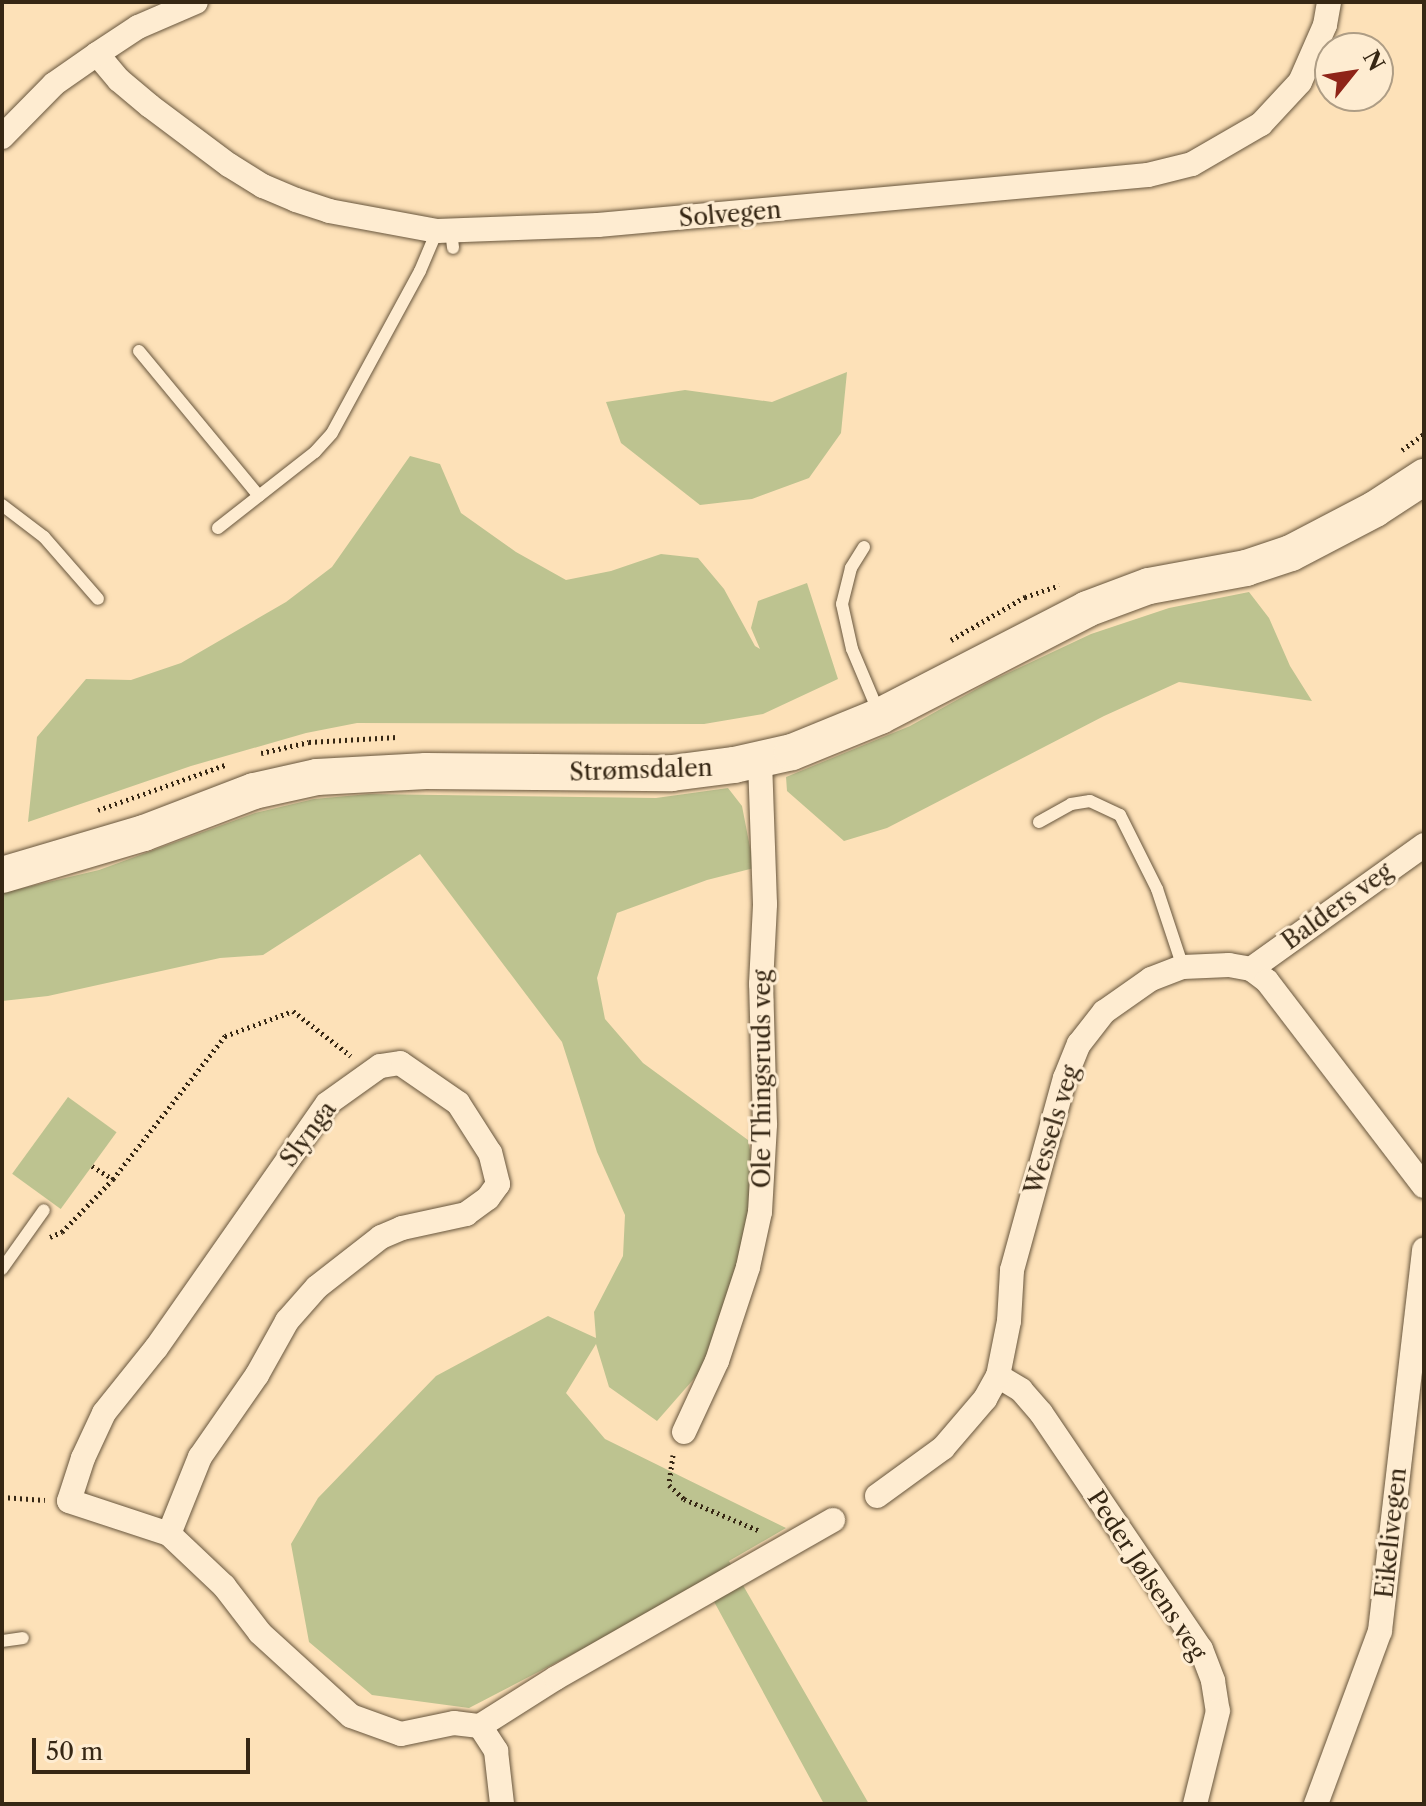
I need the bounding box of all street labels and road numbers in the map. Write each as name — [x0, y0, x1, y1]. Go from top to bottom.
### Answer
street label: Solvegen — [678, 195, 782, 233]
street label: Strømsdalen — [569, 753, 713, 787]
street label: Balders veg — [1276, 856, 1398, 956]
street label: Ole Thingsruds veg — [748, 969, 776, 1189]
street label: Wessels veg — [1019, 1062, 1085, 1198]
street label: Slynga — [274, 1095, 342, 1173]
street label: Eikelivegen — [1370, 1466, 1412, 1600]
street label: Peder Jølsens veg — [1081, 1484, 1213, 1666]

